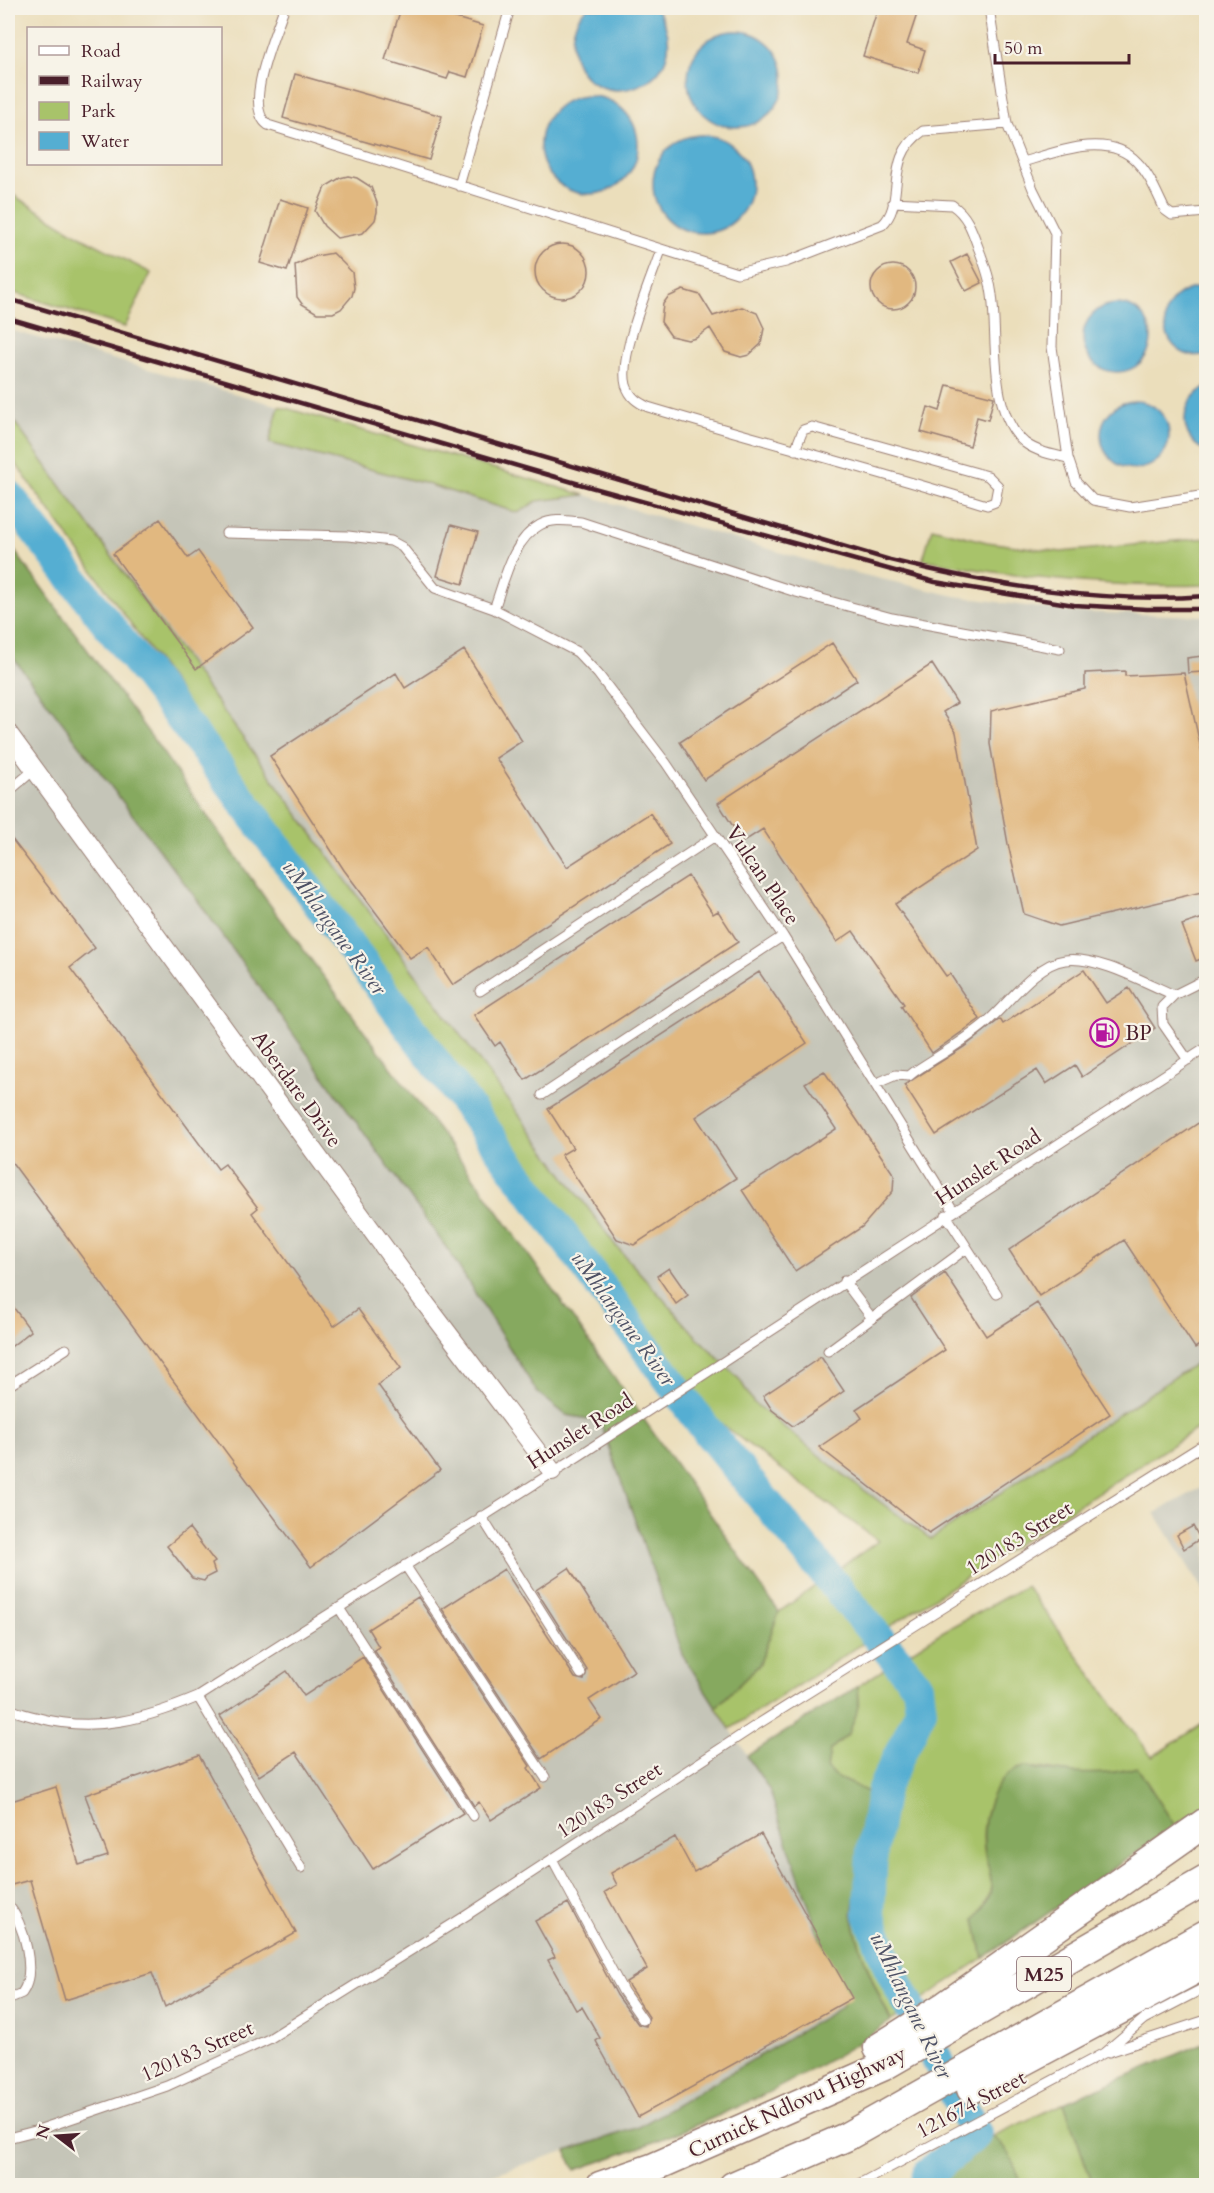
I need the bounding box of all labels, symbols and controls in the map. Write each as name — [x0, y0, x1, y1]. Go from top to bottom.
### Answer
legend — [27, 27, 222, 165]
scale bar — [995, 27, 1128, 65]
text: 50 m — [1004, 36, 1043, 61]
text: Road — [81, 39, 121, 64]
text: Railway — [81, 69, 143, 94]
text: Park — [81, 99, 116, 124]
text: Water — [80, 129, 130, 154]
street label: Vulcan Place — [719, 820, 807, 931]
water label: uMhlangane River — [275, 854, 394, 1002]
fuel station icon: BP — [1088, 1017, 1120, 1049]
place label: BP — [1125, 1019, 1152, 1048]
street label: Aberdare Drive — [245, 1025, 349, 1153]
street label: Hunslet Road — [929, 1122, 1047, 1213]
water label: uMhlangane River — [564, 1245, 683, 1393]
street label: Hunslet Road — [521, 1386, 639, 1477]
street label: 120183 Street — [960, 1494, 1078, 1583]
street label: 120183 Street — [551, 1755, 668, 1845]
water label: uMhlangane River — [862, 1927, 960, 2085]
road number: M25 — [1017, 1957, 1071, 1991]
street label: 120183 Street — [136, 2014, 259, 2089]
street label: Curnick Ndlovu Highway — [684, 2039, 911, 2166]
street label: 121674 Street — [911, 2063, 1032, 2146]
north arrow — [27, 2106, 87, 2166]
text: N — [31, 2122, 56, 2142]

